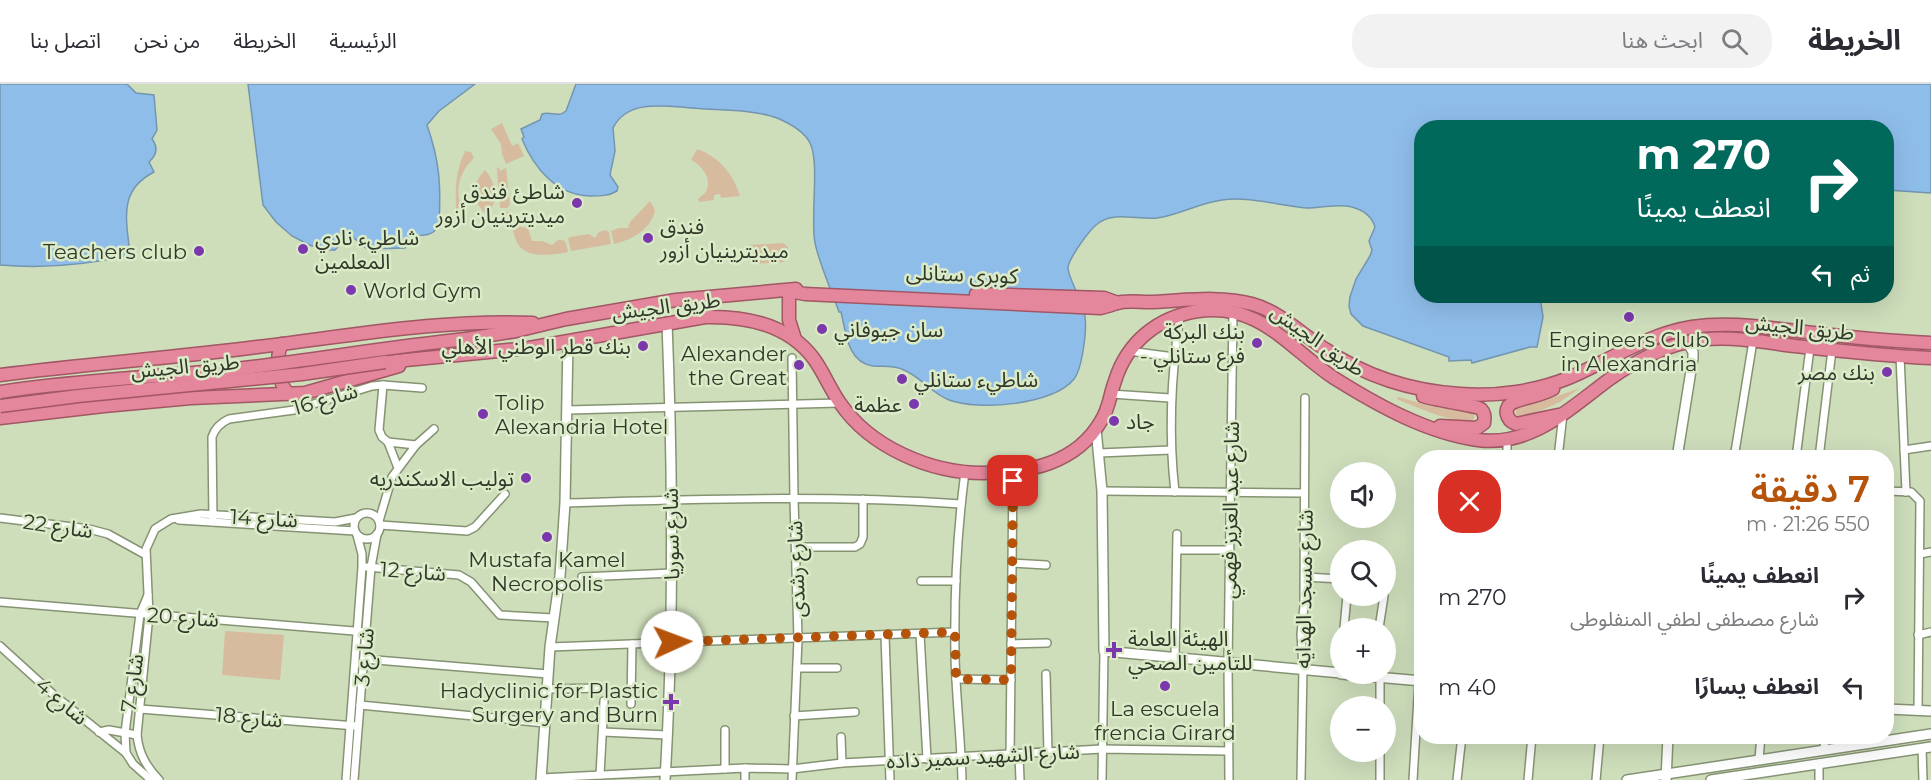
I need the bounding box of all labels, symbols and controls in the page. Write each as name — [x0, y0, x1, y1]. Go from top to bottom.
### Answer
search box — [1352, 14, 1772, 68]
text: الخريطة — [1808, 23, 1901, 57]
icon: search — [1718, 25, 1751, 58]
text: ابحث هنا — [1621, 27, 1703, 54]
text: اتصل بنا — [30, 28, 101, 53]
text: من نحن — [134, 28, 200, 53]
text: الخريطة — [233, 28, 296, 53]
text: الرئيسية — [329, 28, 397, 53]
text: 270 m — [1637, 128, 1771, 180]
icon: right — [1792, 144, 1870, 222]
place label: شاطئ فندق ميديترينيان أزور — [435, 179, 565, 228]
text: انعطف يمينًا — [1636, 191, 1771, 224]
marker: شاطئ فندق ميديترينيان أزور — [570, 196, 584, 210]
place label: فندق ميديترينيان أزور — [659, 214, 789, 263]
place label: شاطيء نادي المعلمين — [315, 225, 419, 274]
marker: فندق ميديترينيان أزور — [641, 231, 655, 245]
place label: Teachers club — [43, 239, 187, 264]
marker: شاطيء نادي المعلمين — [296, 242, 310, 256]
marker: Teachers club — [192, 244, 206, 258]
icon: left — [1806, 258, 1839, 291]
street label: كوبرى ستانلى — [906, 260, 1019, 288]
text: ثم — [1851, 261, 1870, 288]
place label: World Gym — [363, 278, 482, 303]
marker: World Gym — [344, 283, 358, 297]
street label: طريق الجيش — [610, 287, 722, 326]
street label: طريق الجيش — [1266, 299, 1370, 382]
street label: طريق الجيش — [1744, 309, 1855, 346]
marker: Engineers Club in Alexandria — [1622, 310, 1636, 324]
place label: سان جيوفاني — [834, 317, 943, 345]
place label: بنك البركة - فرع ستانلي — [1140, 319, 1245, 371]
marker: سان جيوفاني — [815, 322, 829, 336]
place label: Engineers Club in Alexandria — [1549, 327, 1709, 376]
place label: بنك قطر الوطني الأهلي — [441, 334, 631, 362]
marker: بنك البركة - فرع ستانلي — [1250, 336, 1264, 350]
marker: بنك قطر الوطني الأهلي — [636, 339, 650, 353]
place label: Alexander the Great — [681, 341, 787, 390]
street label: طريق الجيش — [130, 349, 240, 384]
marker: Alexander the Great — [792, 358, 806, 372]
place label: بنك مصر — [1797, 360, 1875, 385]
marker: بنك مصر — [1880, 365, 1894, 379]
place label: شاطيء ستانلي — [914, 367, 1038, 395]
marker: شاطيء ستانلي — [895, 372, 909, 386]
street label: شارع 16 — [289, 378, 361, 423]
place label: Tolip Alexandria Hotel — [495, 390, 668, 439]
place label: عظمة — [854, 392, 902, 417]
marker: عظمة — [907, 397, 921, 411]
marker: Tolip Alexandria Hotel — [476, 407, 490, 421]
place label: جاد — [1126, 409, 1155, 434]
marker: جاد — [1107, 414, 1121, 428]
street label: شارع عبد العزيز فهمي — [1216, 421, 1248, 599]
pin — [987, 455, 1038, 506]
map controls — [1330, 462, 1396, 762]
button: sound — [1330, 462, 1396, 528]
icon: arrive — [996, 464, 1029, 497]
place label: توليب الاسكندريه — [370, 466, 514, 491]
text: 7 دقيقة — [1751, 467, 1870, 511]
button: close — [1438, 470, 1501, 533]
marker: توليب الاسكندريه — [519, 471, 533, 485]
street label: شارع سوريا — [658, 488, 687, 580]
street label: شارع 14 — [229, 504, 299, 535]
street label: شارع 22 — [21, 509, 95, 546]
street label: شارع مسجد الهدايه — [1290, 509, 1321, 669]
text: 550 m · 21:26 — [1746, 512, 1870, 536]
street label: شارع رشدى — [782, 520, 813, 618]
marker: Mustafa Kamel Necropolis — [540, 530, 554, 544]
button: search — [1330, 540, 1396, 606]
place label: Mustafa Kamel Necropolis — [468, 547, 626, 596]
street label: شارع 12 — [379, 556, 447, 589]
text: انعطف يمينًا — [1700, 562, 1819, 589]
icon: right — [1837, 581, 1870, 614]
text: 270 m — [1438, 584, 1507, 611]
street label: شارع 20 — [146, 602, 220, 635]
text: شارع مصطفى لطفي المنفلوطى — [1570, 607, 1819, 631]
position arrow — [640, 610, 704, 674]
button: + — [1330, 618, 1396, 684]
place label: الهيئة العامة للتأمين الصحي — [1128, 626, 1253, 678]
street label: شارع 3 — [349, 627, 382, 687]
marker: الهيئة العامة للتأمين الصحي — [1105, 641, 1123, 659]
street label: شارع 7 — [116, 652, 151, 714]
icon: left — [1837, 671, 1870, 704]
street label: شارع 4 — [29, 672, 93, 732]
text: انعطف يسارًا — [1695, 673, 1819, 700]
text: 40 m — [1438, 674, 1496, 701]
place label: Hadyclinic for Plastic Surgery and Burn — [440, 678, 658, 727]
marker: La escuela frencia Girard — [1158, 679, 1172, 693]
marker: Hadyclinic for Plastic Surgery and Burn — [662, 693, 680, 711]
place label: La escuela frencia Girard — [1094, 696, 1236, 745]
button: − — [1330, 696, 1396, 762]
street label: شارع 18 — [214, 702, 284, 735]
street label: شارع الشهيد سمير ذاده — [886, 738, 1081, 777]

